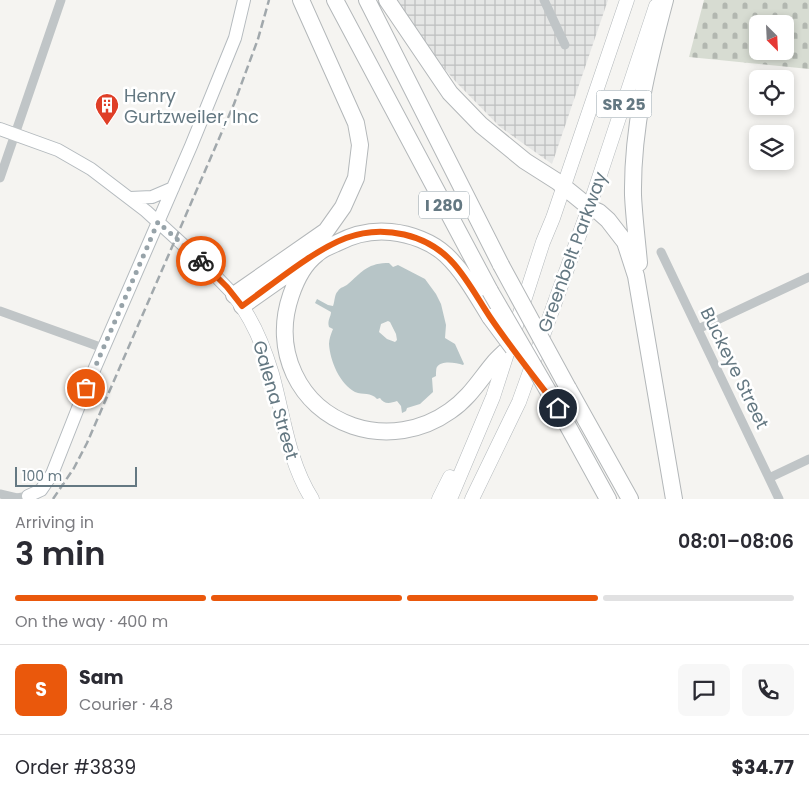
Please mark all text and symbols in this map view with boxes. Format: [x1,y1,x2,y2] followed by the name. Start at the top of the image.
[749,15,794,60] north arrow
[749,15,794,170] map controls
[749,70,794,115] button: locate
[124,83,259,129] place label: Henry Gurtzweiler, Inc
[596,90,652,118] road number: SR 25
[94,92,120,126] building icon: Henry Gurtzweiler, Inc
[749,125,794,170] button: layers
[531,168,613,336] street label: Greenbelt Parkway
[419,192,469,218] road number: I 280
[176,236,226,286] courier
[187,247,215,275] icon: bike
[695,303,775,433] street label: Buckeye Street
[247,337,305,463] street label: Galena Street
[65,367,107,409] pin
[72,374,100,402] icon: bag
[537,387,579,429] pin
[544,394,572,422] icon: home
[15,464,138,487] scale bar
[22,466,62,486] text: 100 m
[15,511,94,534] text: Arriving in
[678,528,794,555] text: 08:01–08:06
[15,531,105,576] text: 3 min
[15,610,168,633] text: On the way · 400 m
[79,664,124,691] text: Sam
[678,664,730,716] button: chat
[742,664,794,716] button: phone
[35,676,47,703] text: S
[79,693,173,716] text: Courier · 4.8
[15,754,136,781] text: Order #3839
[731,754,794,781] text: $34.77

